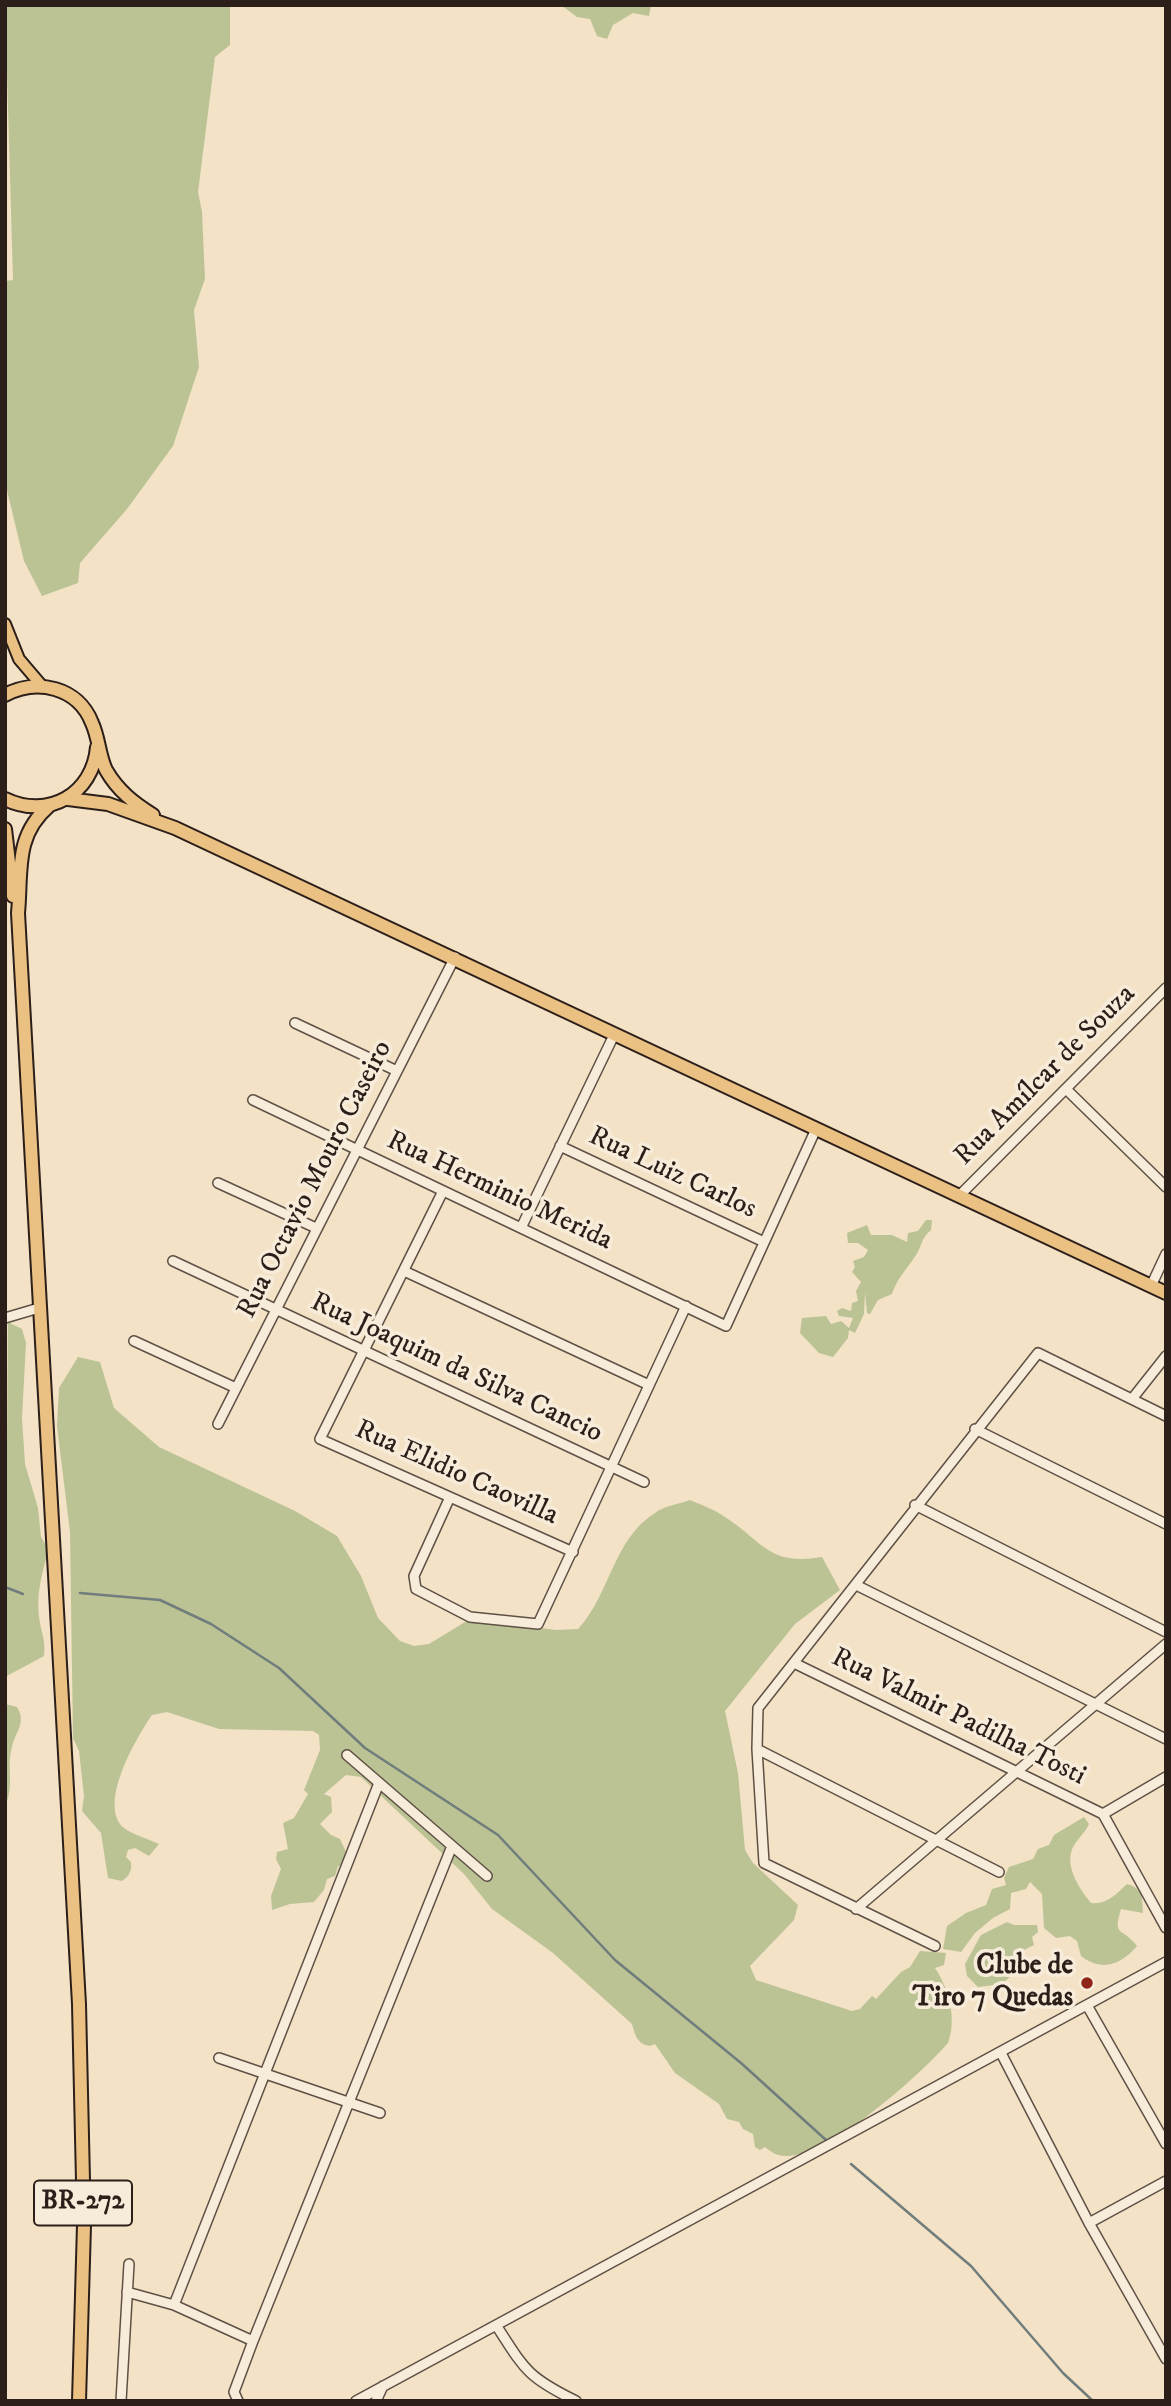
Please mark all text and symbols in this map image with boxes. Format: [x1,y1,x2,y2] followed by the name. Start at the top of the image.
[948,978,1144,1174] street label: Rua Amílcar de Souza
[231,1036,401,1324] street label: Rua Octavio Mouro Caseiro
[583,1120,761,1228] street label: Rua Luiz Carlos
[381,1125,617,1259] street label: Rua Herminio Merida
[305,1287,607,1451] street label: Rua Joaquim da Silva Cancio
[349,1414,563,1534] street label: Rua Elidio Caovilla
[825,1642,1091,1794] street label: Rua Valmir Padilha Tosti
[913,1950,1073,2016] place label: Clube de Tiro 7 Quedas
[1079,1975,1095,1991] marker: Clube de Tiro 7 Quedas
[34,2180,132,2226] road number: BR-272

